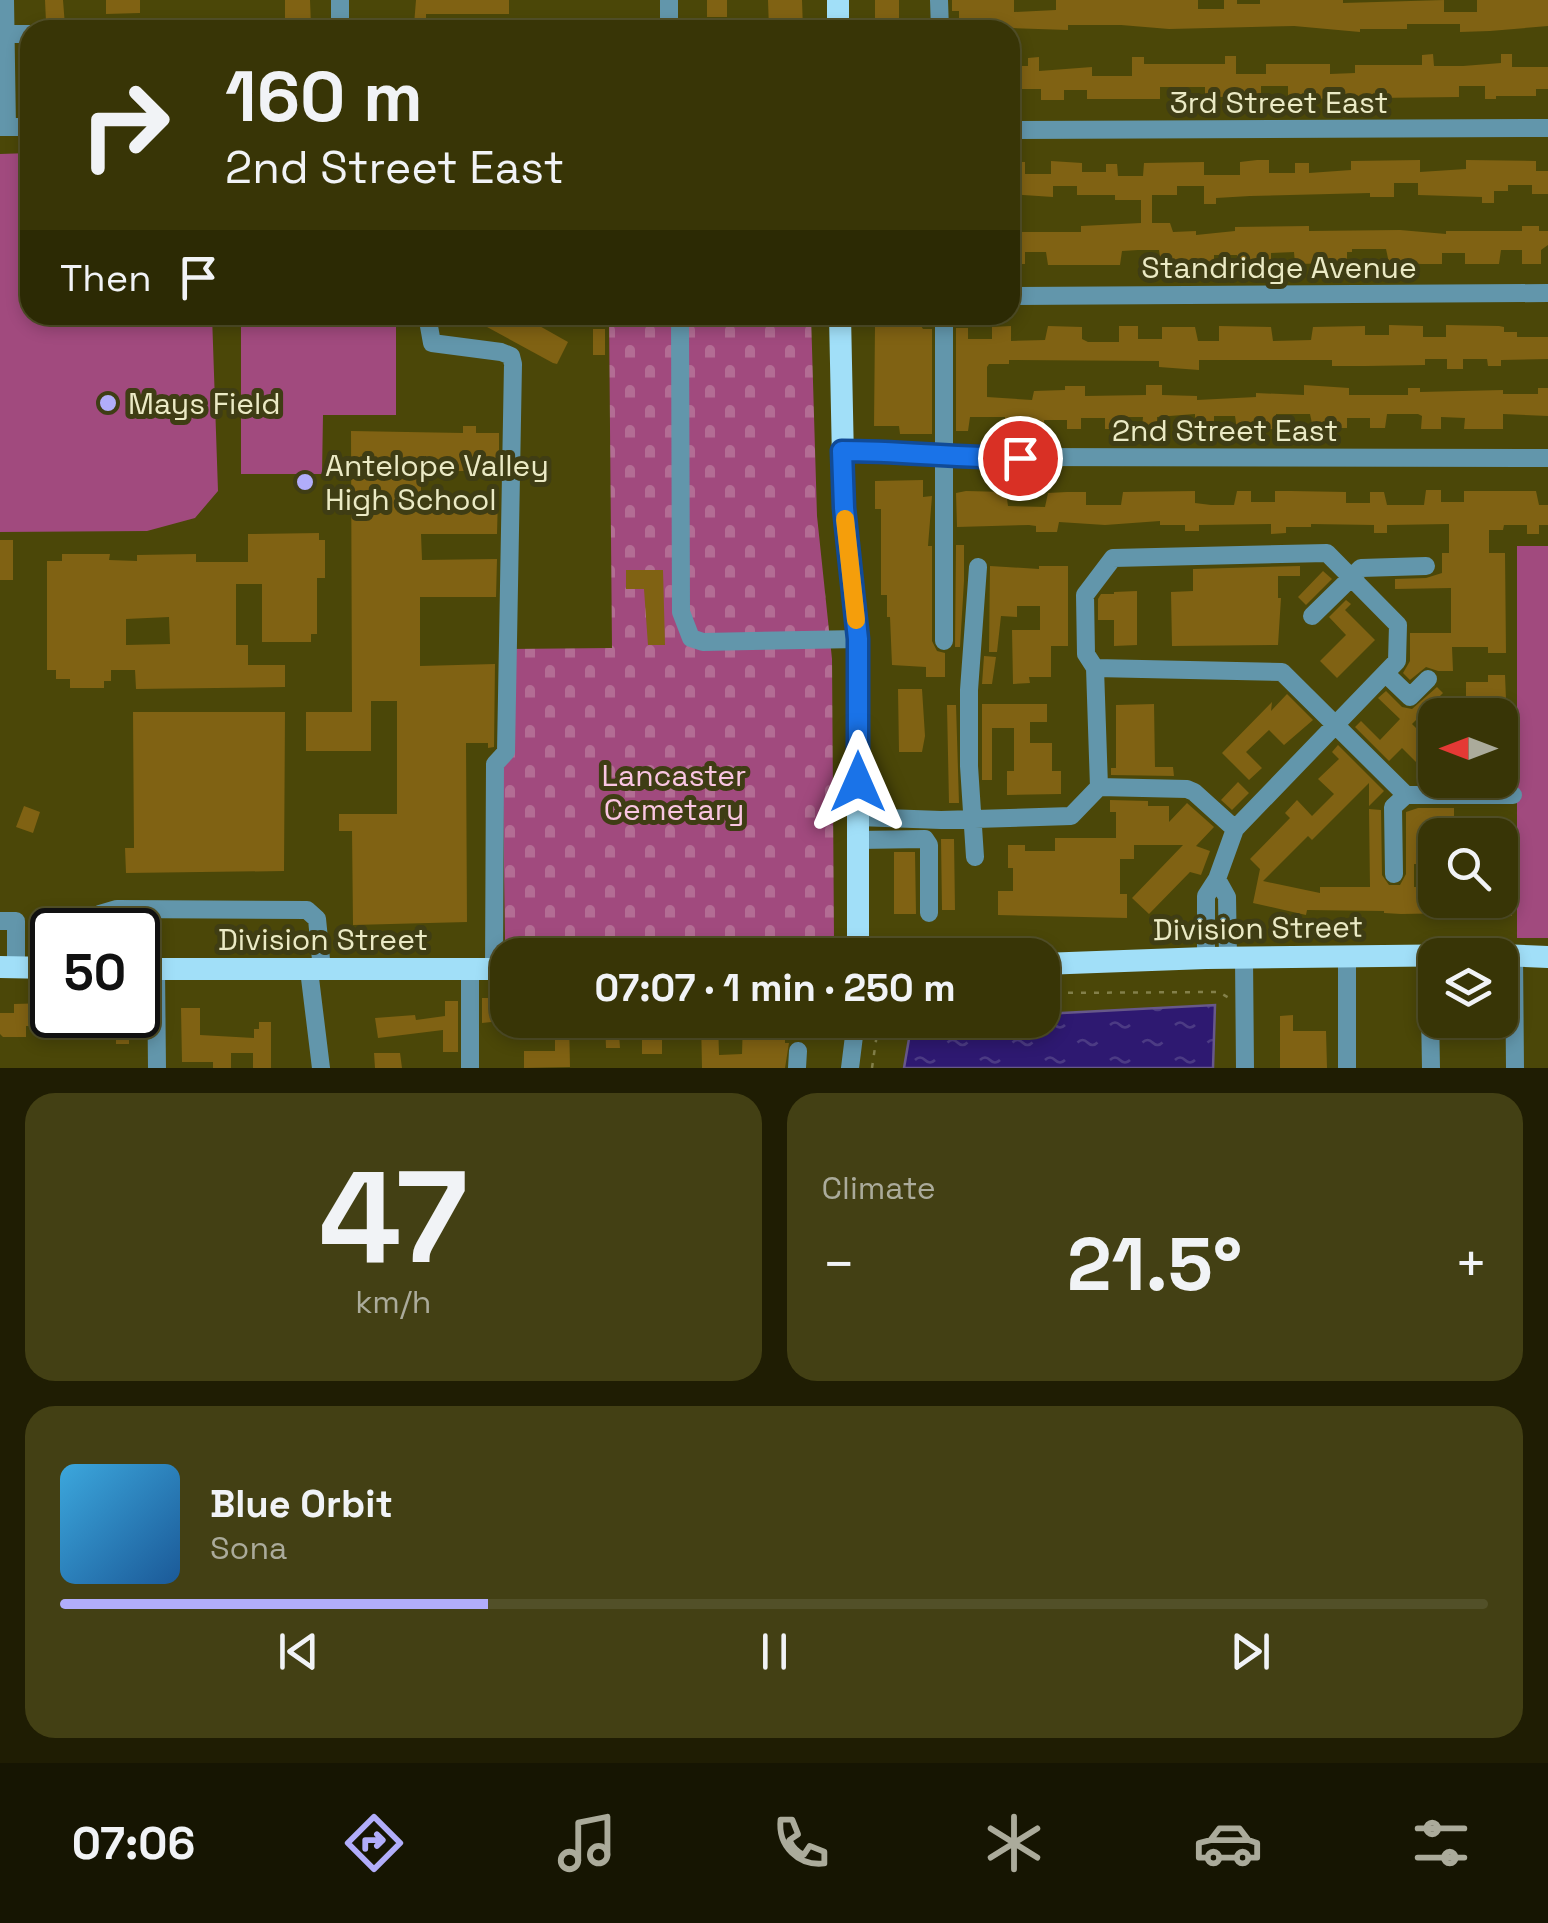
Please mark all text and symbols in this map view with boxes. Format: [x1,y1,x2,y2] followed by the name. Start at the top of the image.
[225,52,423,141] text: 160 m
[60,60,190,190] icon: right
[1170,83,1388,122] street label: 3rd Street East
[225,139,564,196] text: 2nd Street East
[1141,248,1417,287] street label: Standridge Avenue
[171,250,226,305] icon: arrive
[60,254,151,302] text: Then
[128,384,281,423] place label: Mays Field
[97,392,119,414] marker: Mays Field
[1112,411,1338,450] street label: 2nd Street East
[978,416,1063,501] pin
[993,431,1048,486] icon: arrive
[325,446,549,519] place label: Antelope Valley High School
[294,471,316,493] marker: Antelope Valley High School
[1418,698,1518,798] north arrow
[1418,698,1518,1038] map controls
[806,730,910,834] position arrow
[602,756,746,829] park label: Lancaster Cemetary
[1418,818,1518,918] button: search
[1153,907,1363,949] street label: Division Street
[30,908,160,1038] speed limit sign: 50
[218,920,428,959] street label: Division Street
[1418,938,1518,1038] button: layers
[594,964,956,1012] text: 07:07 · 1 min · 250 m
[319,1134,468,1300] text: 47
[822,1168,936,1208] text: Climate
[1067,1216,1242,1312] text: 21.5°
[822,1229,856,1299] text: −
[1454,1229,1488,1299] text: +
[355,1282,431,1322] text: km/h
[210,1480,393,1528] text: Blue Orbit
[210,1528,287,1568] text: Sona
[271,1624,326,1679] icon: previous
[747,1624,802,1679] icon: pause
[1223,1624,1278,1679] icon: next
[339,1808,409,1878] icon: directions
[552,1808,622,1878] icon: music
[766,1808,836,1878] icon: phone
[979,1808,1049,1878] icon: climate
[1193,1808,1263,1878] icon: car
[1406,1808,1476,1878] icon: filters
[72,1815,195,1872] text: 07:06

